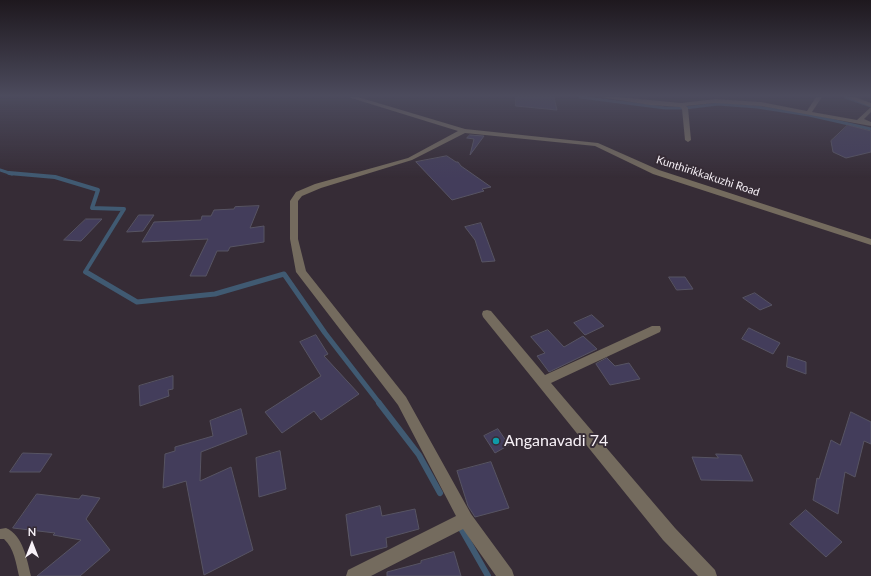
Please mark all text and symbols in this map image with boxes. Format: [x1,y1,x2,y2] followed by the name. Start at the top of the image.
[655,153,761,199] street label: Kunthirikkakuzhi Road
[504,431,608,451] place label: Anganavadi 74
[491,436,501,446] marker: Anganavadi 74
[12,524,52,564] north arrow
[28,525,36,538] text: N

